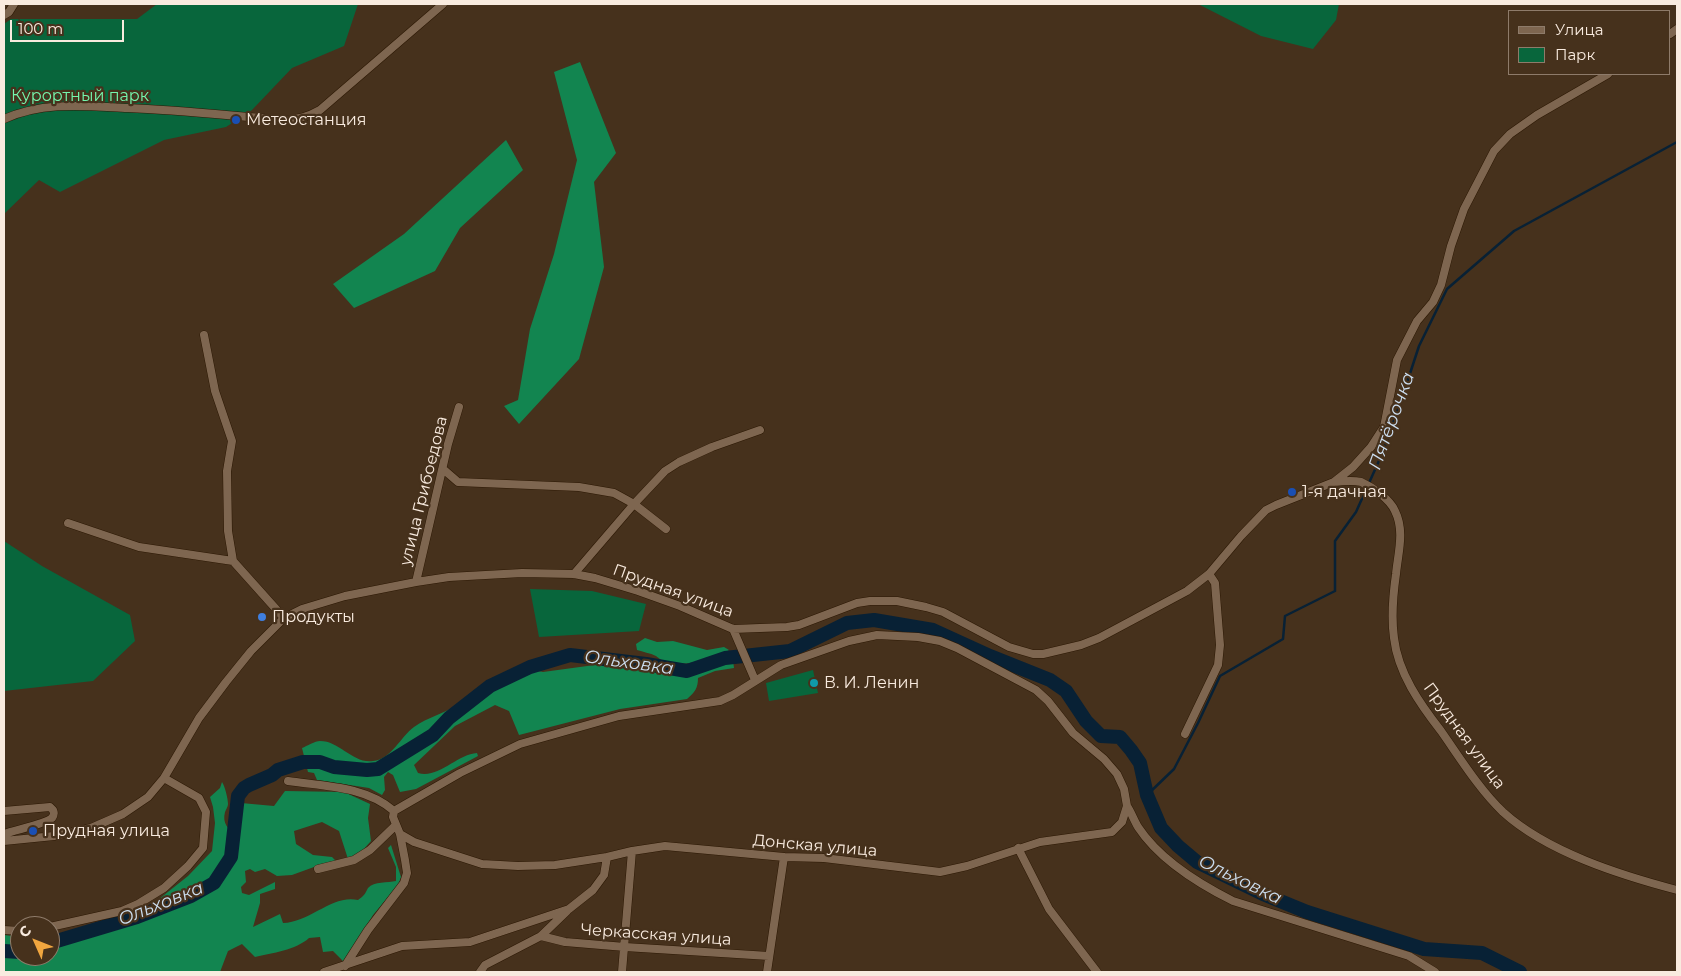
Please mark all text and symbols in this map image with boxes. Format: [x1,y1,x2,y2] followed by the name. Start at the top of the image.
[12,10,126,42] scale bar
[1508,10,1671,75] legend
[18,19,63,38] text: 100 m
[1555,20,1603,39] text: Улица
[1555,45,1595,64] text: Парк
[11,86,149,106] park label: Курортный парк
[246,110,366,130] place label: Метеостанция
[230,114,242,126] marker: Метеостанция
[1364,369,1420,473] water label: Пятёрочка
[396,414,452,568] street label: улица Грибоедова
[1302,482,1387,502] place label: 1-я дачная
[1286,486,1298,498] marker: 1-я дачная
[610,560,736,622] street label: Прудная улица
[272,607,355,627] place label: Продукты
[256,611,268,623] marker: Продукты
[583,646,675,680] water label: Ольховка
[824,673,919,693] place label: В. И. Ленин
[808,677,820,689] marker: В. И. Ленин
[1419,679,1509,793] street label: Прудная улица
[43,821,170,841] place label: Прудная улица
[27,825,39,837] marker: Прудная улица
[752,831,878,861] street label: Донская улица
[1195,851,1285,909] water label: Ольховка
[115,877,207,931] water label: Ольховка
[10,916,60,966] north arrow
[580,920,732,950] street label: Черкасская улица
[15,921,35,941] text: С

